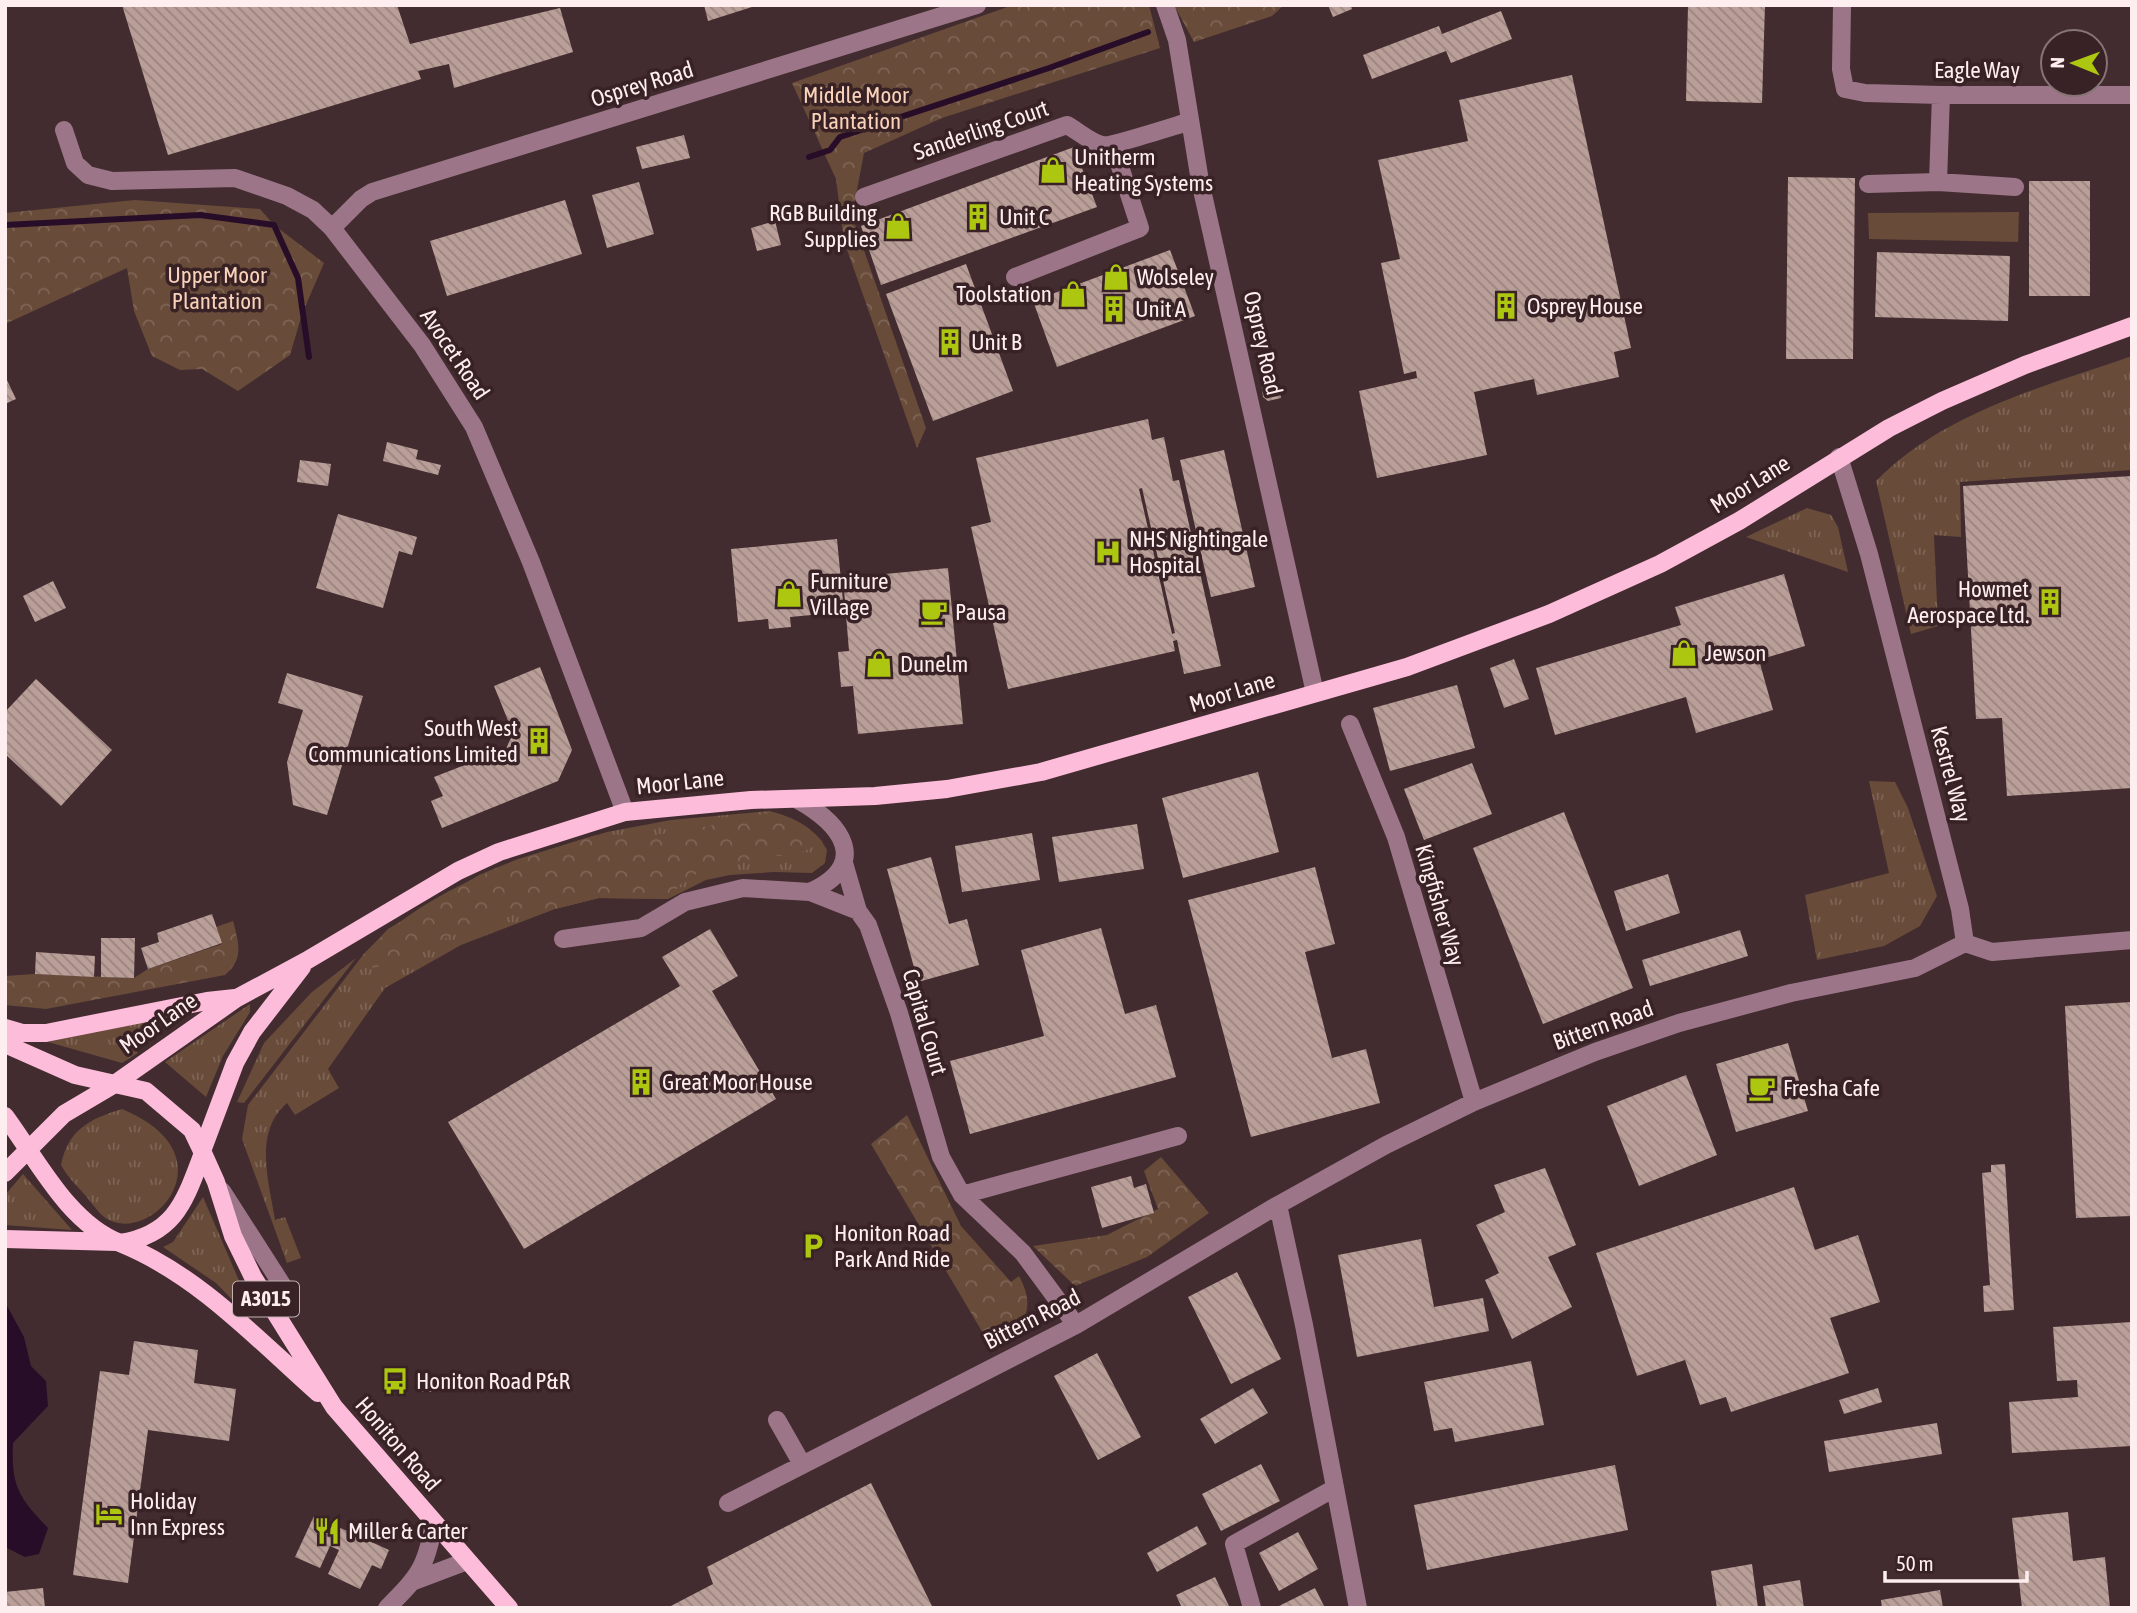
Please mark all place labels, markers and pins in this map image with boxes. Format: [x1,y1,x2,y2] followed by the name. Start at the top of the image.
[1074,144,1213,196] place label: Unitherm Heating Systems
[1038,155,1068,185] shop icon: Unitherm Heating Systems
[769,200,877,252] place label: RGB Building Supplies
[963,202,993,232] building icon: Unit C
[999,204,1049,230] place label: Unit C
[883,211,913,241] shop icon: RGB Building Supplies
[1101,262,1131,292] shop icon: Wolseley
[1137,264,1214,290] place label: Wolseley
[1058,279,1088,309] shop icon: Toolstation
[956,281,1052,307] place label: Toolstation
[1491,291,1521,321] building icon: Osprey House
[1527,293,1643,319] place label: Osprey House
[1099,294,1129,324] building icon: Unit A
[1135,296,1187,322] place label: Unit A
[935,327,965,357] building icon: Unit B
[971,329,1022,355] place label: Unit B
[1129,526,1268,578] place label: NHS Nightingale Hospital
[1093,537,1123,567] hospital icon: NHS Nightingale Hospital
[810,568,888,620] place label: Furniture Village
[1908,576,2029,628] place label: Howmet Aerospace Ltd.
[774,579,804,609] shop icon: Furniture Village
[2035,587,2065,617] building icon: Howmet Aerospace Ltd.
[919,597,949,627] cafe icon: Pausa
[955,599,1006,625] place label: Pausa
[1669,638,1699,668] shop icon: Jewson
[1705,640,1766,666] place label: Jewson
[864,649,894,679] shop icon: Dunelm
[900,651,968,677] place label: Dunelm
[308,715,518,767] place label: South West Communications Limited
[524,726,554,756] building icon: South West Communications Limited
[626,1067,656,1097] building icon: Great Moor House
[662,1069,813,1095] place label: Great Moor House
[1747,1073,1777,1103] cafe icon: Fresha Cafe
[1783,1075,1880,1101] place label: Fresha Cafe
[834,1220,950,1272] place label: Honiton Road Park And Ride
[798,1231,828,1261] parking icon: Honiton Road Park And Ride
[380,1366,410,1396] bus stop icon: Honiton Road P&R
[416,1368,570,1394] place label: Honiton Road P&R
[130,1488,225,1540] place label: Holiday Inn Express
[94,1499,124,1529] hotel icon: Holiday Inn Express
[312,1516,342,1546] restaurant icon: Miller & Carter
[348,1518,469,1544] place label: Miller & Carter

